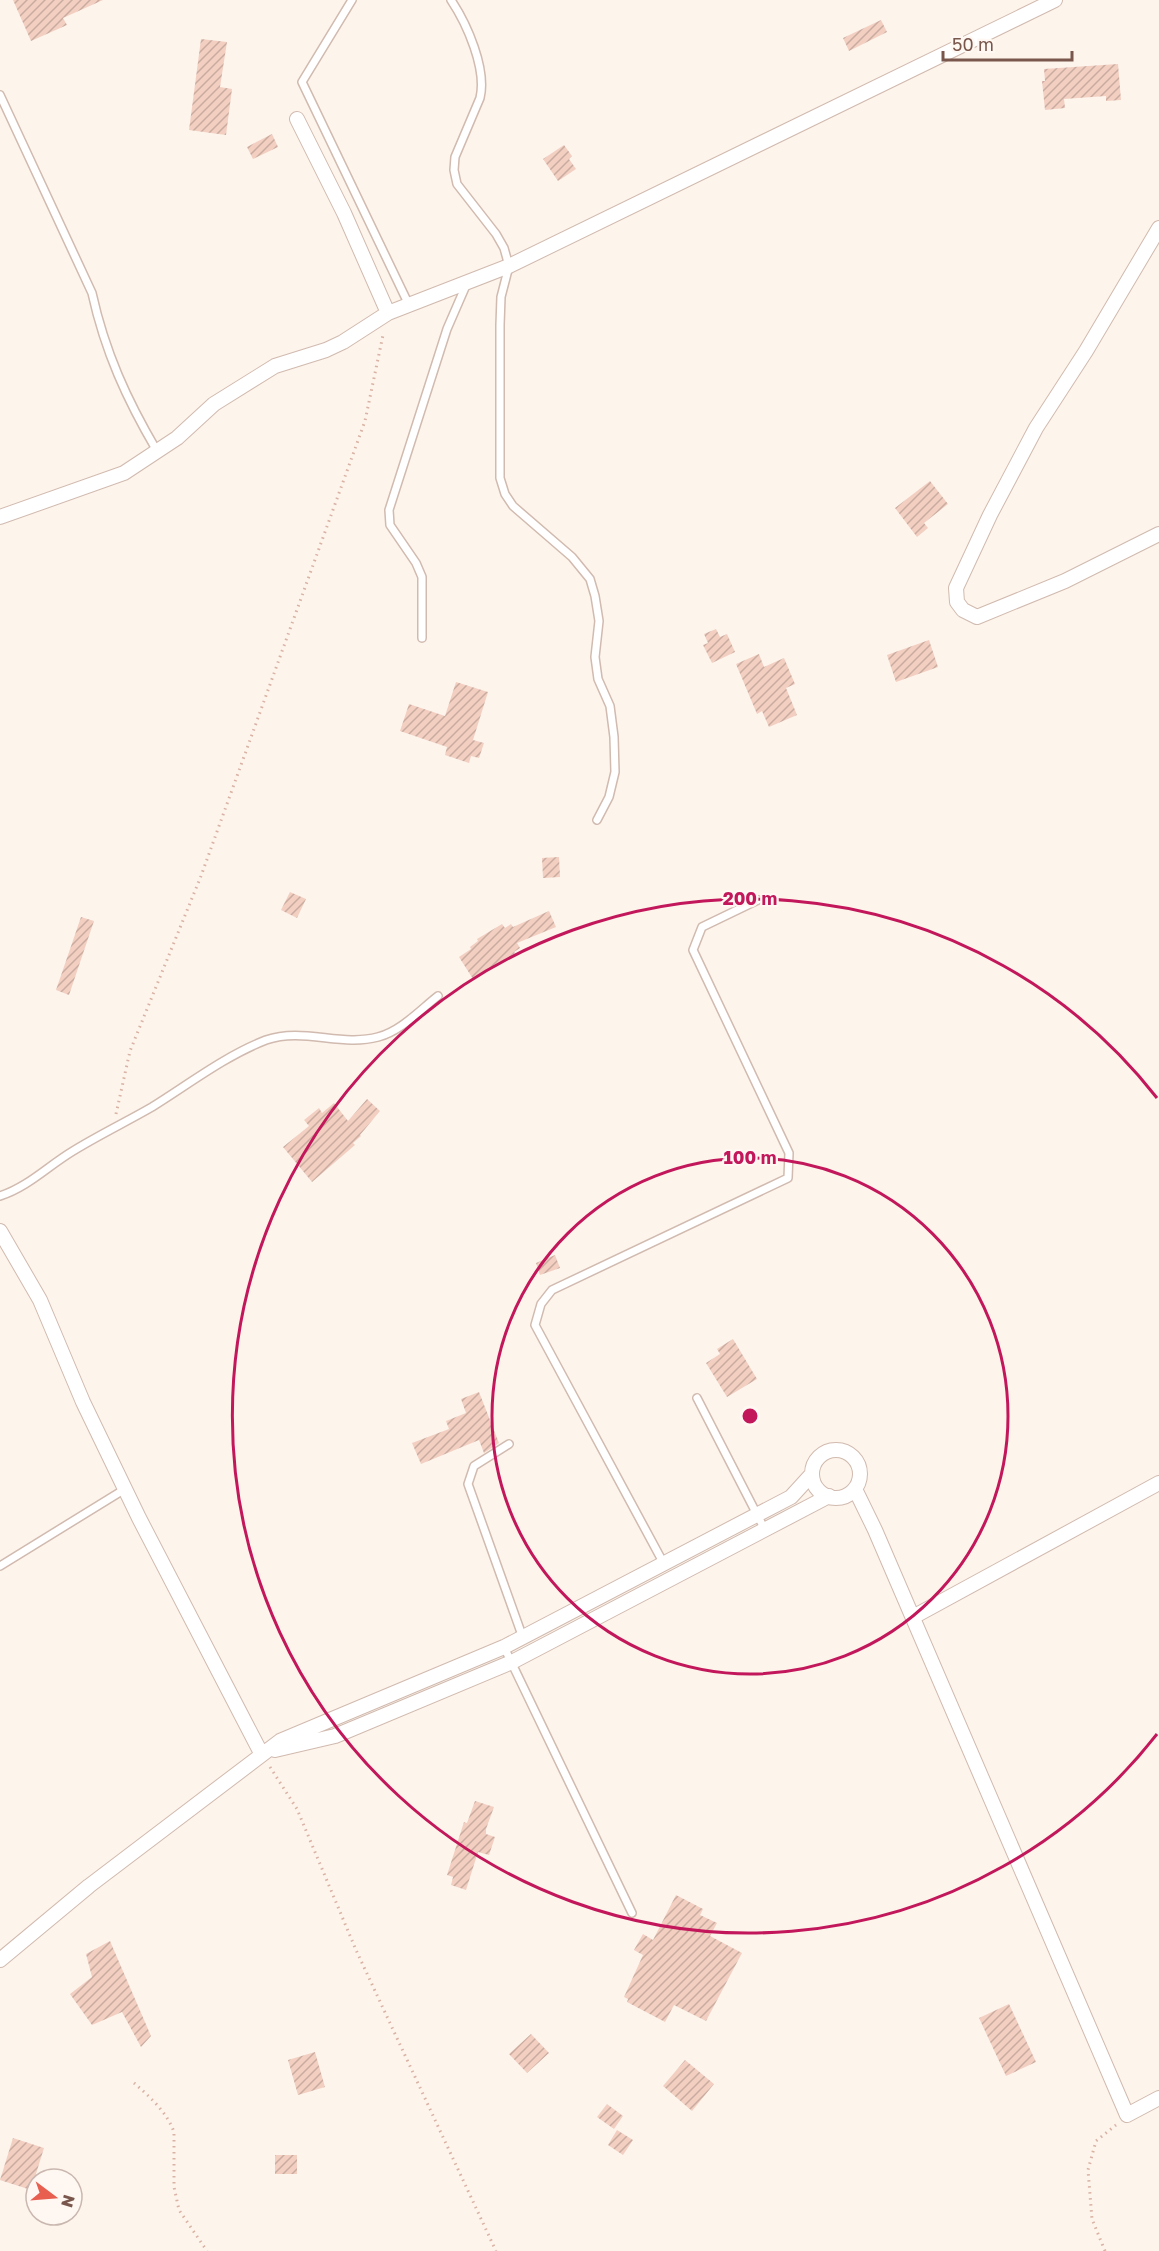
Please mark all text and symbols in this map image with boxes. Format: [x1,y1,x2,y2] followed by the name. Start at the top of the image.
[943,24,1072,62] scale bar
[952,33,994,55] text: 50 m
[723,887,777,909] text: 200 m
[724,1146,776,1168] text: 100 m
[740,1406,760,1426] centre of rings
[24,2167,84,2227] north arrow
[57,2193,80,2210] text: N

